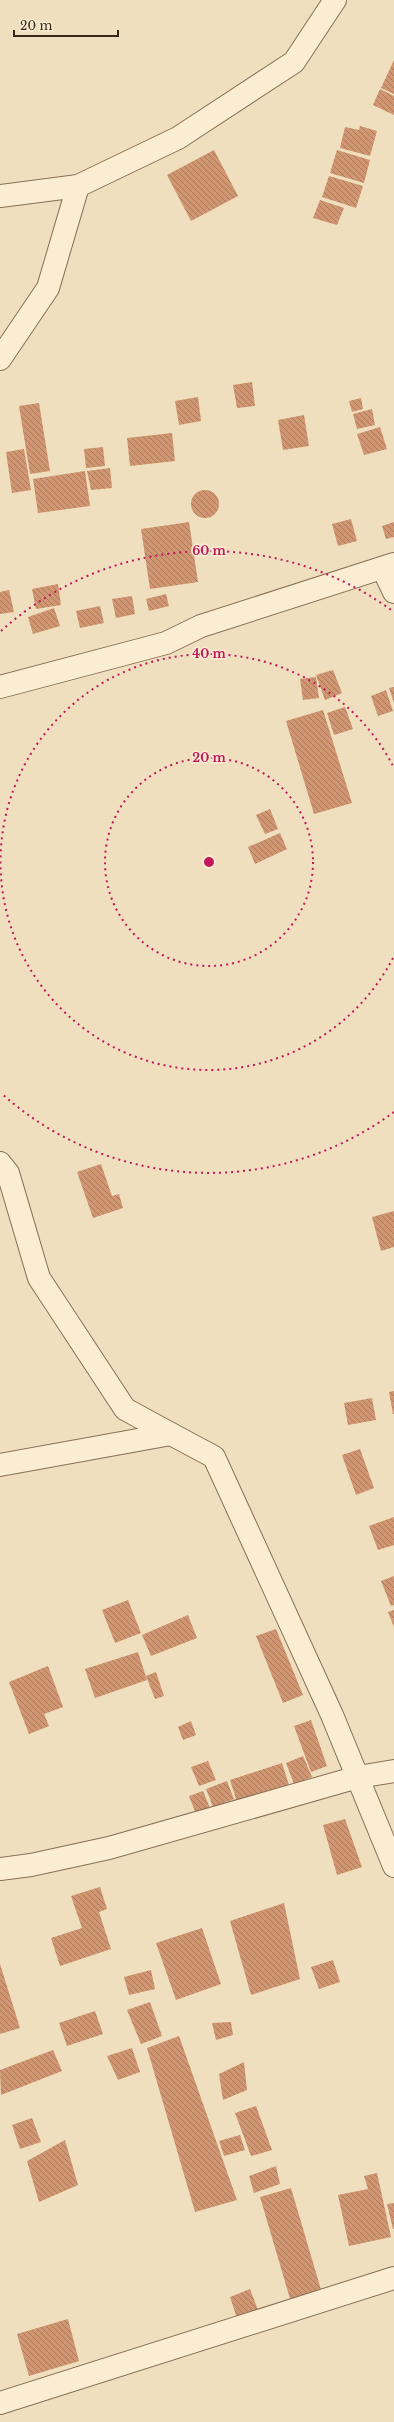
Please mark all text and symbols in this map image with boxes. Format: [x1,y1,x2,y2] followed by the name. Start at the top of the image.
[14,12,118,38] scale bar
[20,18,52,33] text: 20 m
[192,543,227,558] text: 60 m
[192,646,226,661] text: 40 m
[192,750,226,765] text: 20 m
[202,855,216,869] centre of rings

